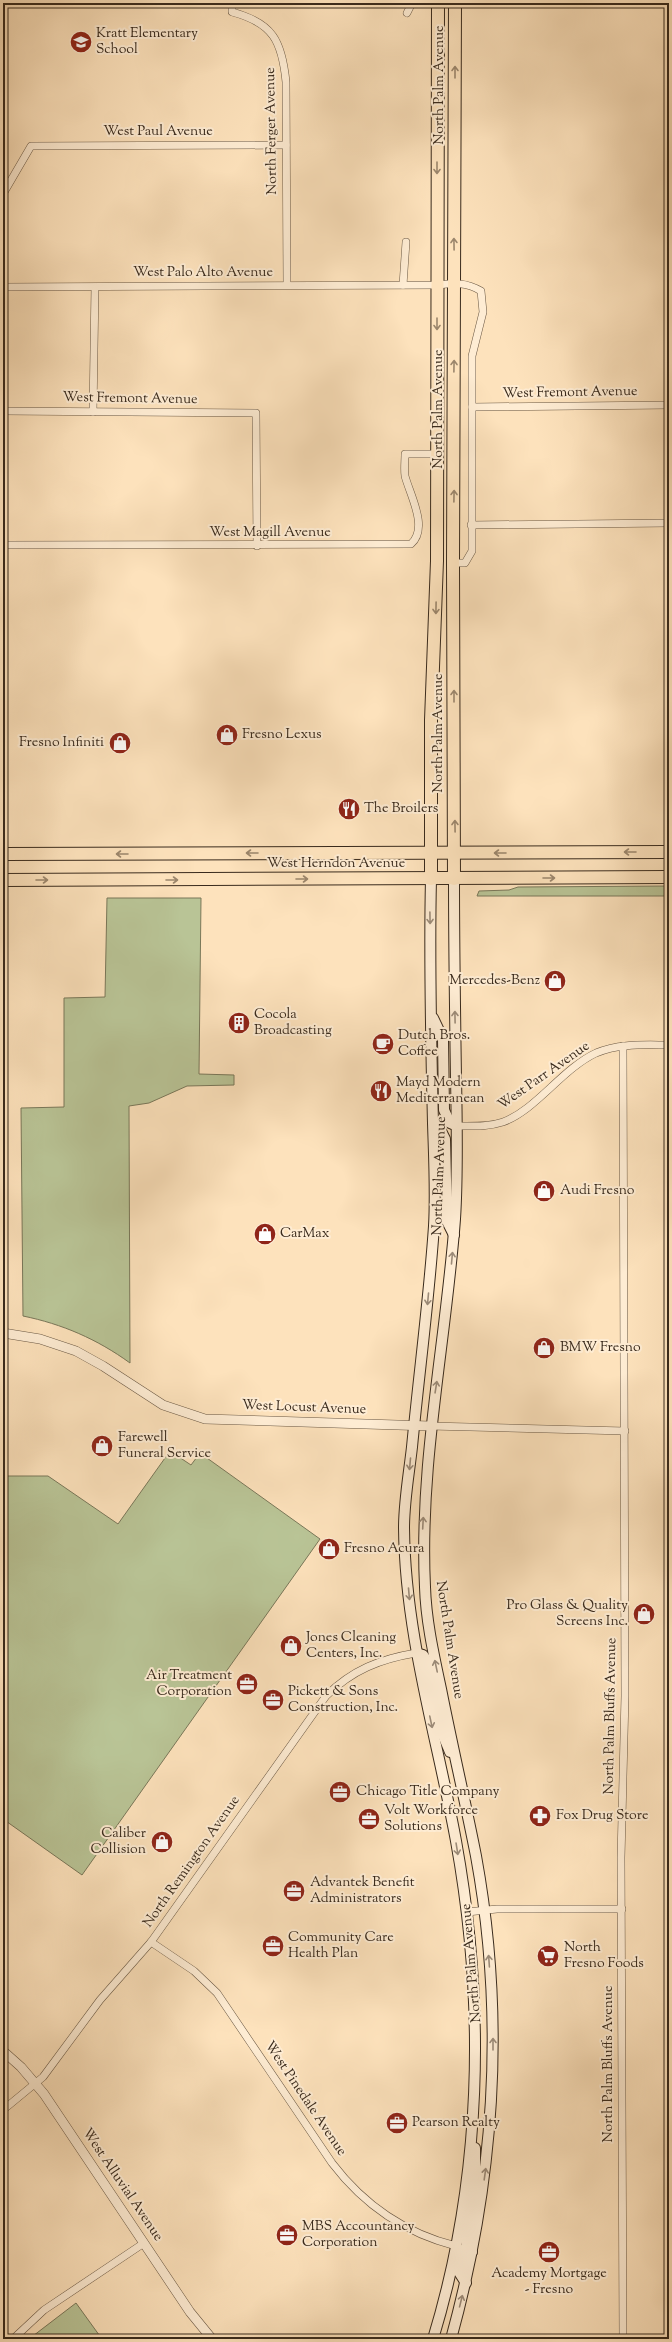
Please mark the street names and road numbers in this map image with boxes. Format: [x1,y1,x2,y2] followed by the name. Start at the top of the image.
[430,25,450,145] street label: North Palm Avenue
[261,67,283,195] street label: North Ferger Avenue
[103,122,213,142] street label: West Paul Avenue
[133,263,273,283] street label: West Palo Alto Avenue
[429,349,449,469] street label: North Palm Avenue
[502,382,638,404] street label: West Fremont Avenue
[62,388,198,410] street label: West Fremont Avenue
[209,523,331,543] street label: West Magill Avenue
[429,673,449,793] street label: North Palm Avenue
[267,854,405,874] street label: West Herndon Avenue
[494,1037,594,1115] street label: West Parr Avenue
[428,1116,452,1236] street label: North Palm Avenue
[241,1396,367,1420] street label: West Locust Avenue
[430,1580,468,1700] street label: North Palm Avenue
[600,1637,622,1795] street label: North Palm Bluffs Avenue
[139,1792,245,1932] street label: North Remington Avenue
[457,1903,487,2023] street label: North Palm Avenue
[599,1986,619,2142] street label: North Palm Bluffs Avenue
[259,2038,351,2160] street label: West Pinedale Avenue
[77,2124,167,2246] street label: West Alluvial Avenue

